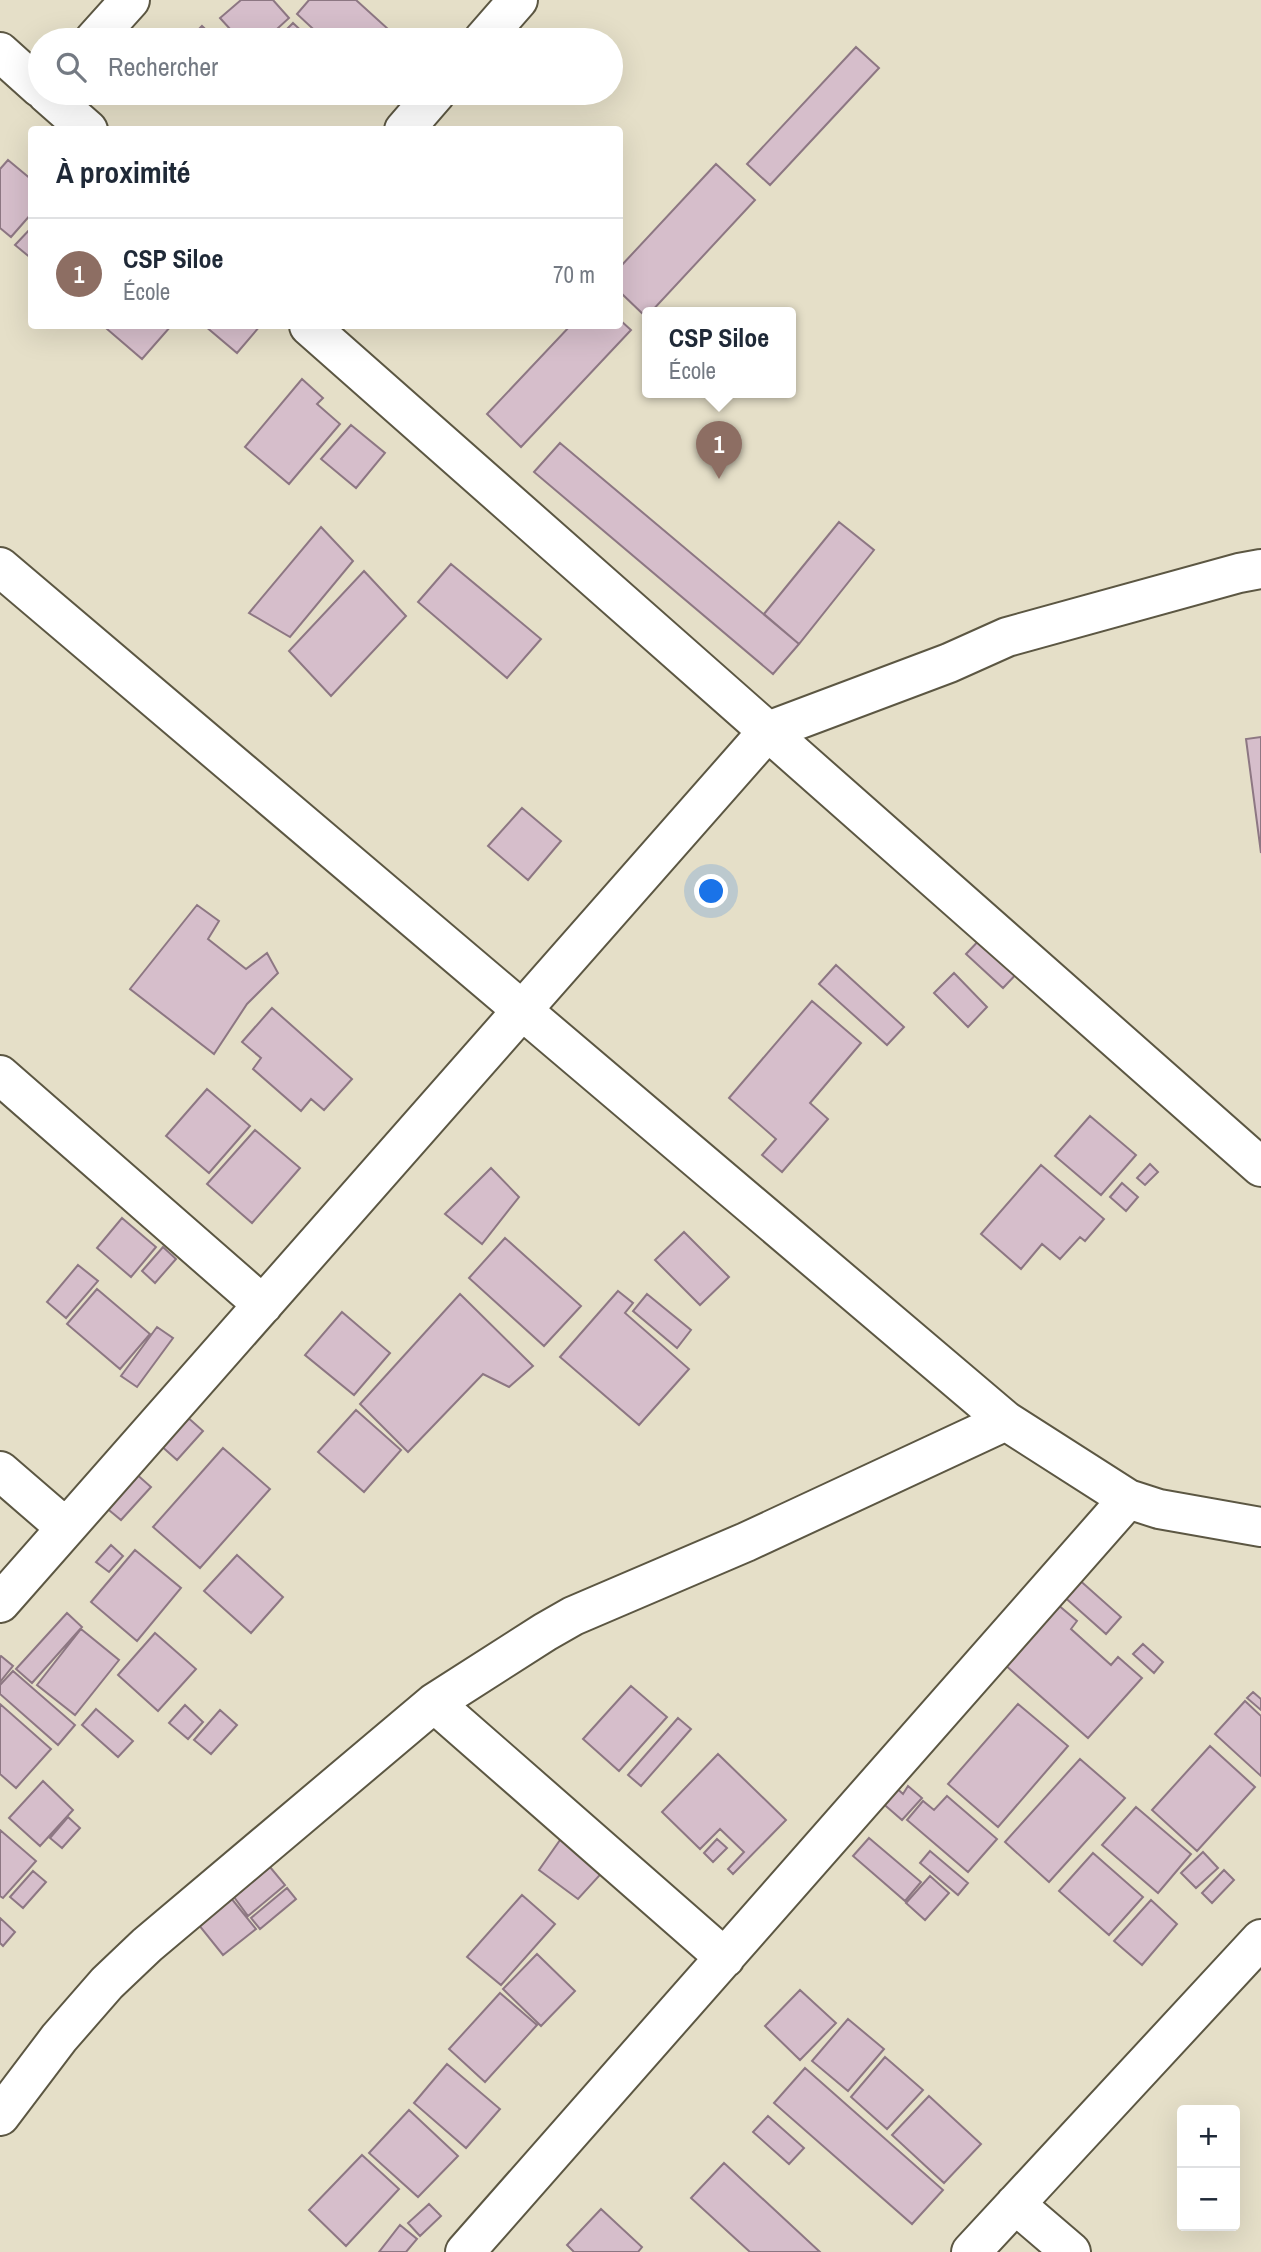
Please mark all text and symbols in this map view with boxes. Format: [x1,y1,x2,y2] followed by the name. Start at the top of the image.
[28,28,623,105] search box
[52,48,90,86] icon: search
[108,49,218,84] text: Rechercher
[56,152,190,192] text: À proximité
[123,241,223,276] text: CSP Siloe
[74,259,84,290] text: 1
[553,259,595,290] text: 70 m
[123,276,170,307] text: École
[642,307,796,398] popup
[669,320,769,355] text: CSP Siloe
[669,355,716,386] text: École
[696,421,742,479] pin: 1
[694,874,728,908] your location
[1177,2105,1240,2231] map controls
[1177,2105,1240,2168] button: +
[1177,2168,1240,2231] button: −

